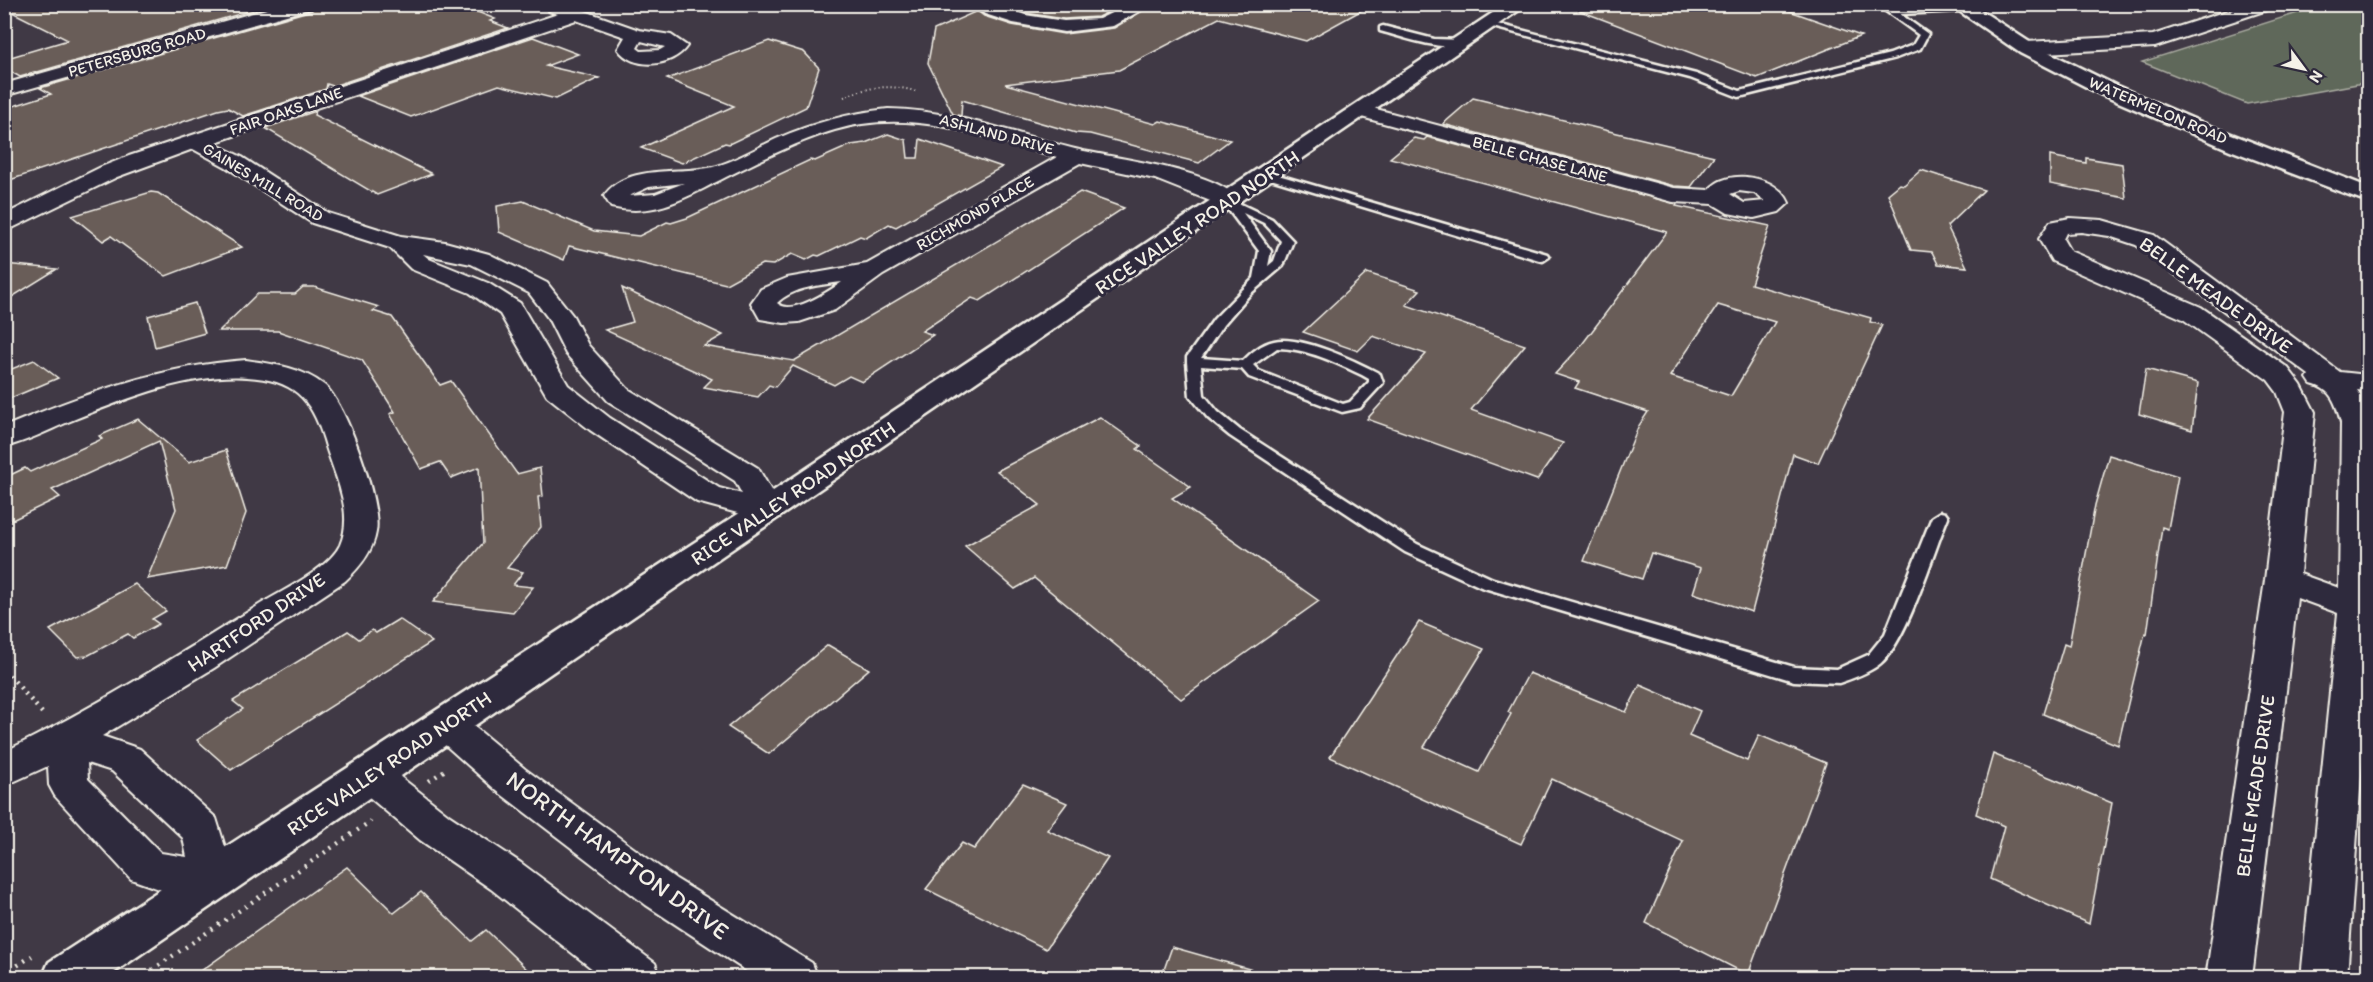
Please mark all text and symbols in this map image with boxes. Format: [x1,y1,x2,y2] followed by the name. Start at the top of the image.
[66,23,208,81] street label: PETERSBURG ROAD
[2274,39,2334,99] north arrow
[2305,67,2327,87] text: N
[2086,72,2230,148] street label: WATERMELON ROAD
[227,83,345,139] street label: FAIR OAKS LANE
[938,110,1056,158] street label: ASHLAND DRIVE
[1470,132,1610,186] street label: BELLE CHASE LANE
[199,138,327,226] street label: GAINES MILL ROAD
[1090,145,1304,299] street label: RICE VALLEY ROAD NORTH
[913,172,1037,254] street label: RICHMOND PLACE
[2135,231,2297,359] street label: BELLE MEADE DRIVE
[686,416,900,570] street label: RICE VALLEY ROAD NORTH
[183,567,329,677] street label: HARTFORD DRIVE
[282,686,496,840] street label: RICE VALLEY ROAD NORTH
[2230,694,2280,878] street label: BELLE MEADE DRIVE
[501,764,735,946] street label: NORTH HAMPTON DRIVE

